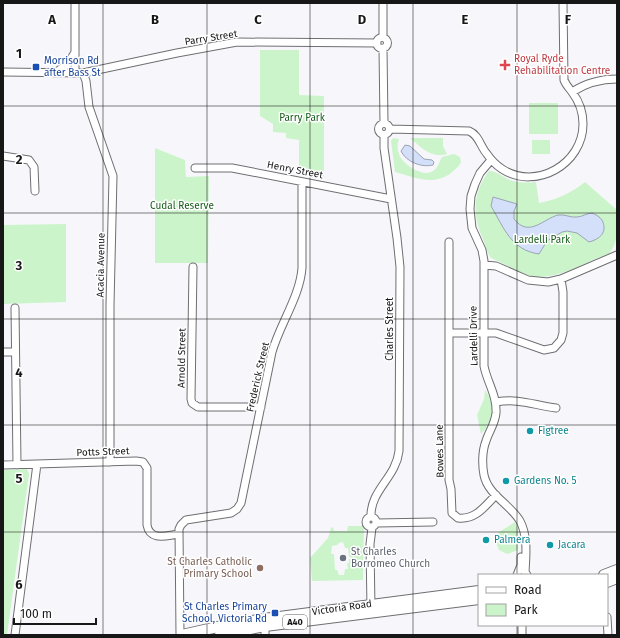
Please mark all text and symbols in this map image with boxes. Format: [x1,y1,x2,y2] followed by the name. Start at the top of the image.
[47,12,56,27] text: A
[151,12,159,27] text: B
[254,12,262,27] text: C
[358,12,367,27] text: D
[462,12,469,27] text: E
[565,12,572,27] text: F
[184,28,239,48] street label: Parry Street
[16,46,22,61] text: 1
[514,53,610,77] place label: Royal Ryde Rehabilitation Centre
[44,55,101,79] place label: Morrison Rd after Bass St
[499,59,511,71] marker: Royal Ryde Rehabilitation Centre
[31,62,41,72] marker: Morrison Rd after Bass St
[279,112,326,124] park label: Parry Park
[16,152,23,167] text: 2
[266,159,324,181] street label: Henry Street
[150,200,214,212] park label: Cudal Reserve
[94,233,108,297] street label: Acacia Avenue
[514,234,571,246] park label: Lardelli Park
[15,258,23,273] text: 3
[384,297,396,361] street label: Charles Street
[467,306,481,366] street label: Lardelli Drive
[175,328,189,388] street label: Arnold Street
[244,341,272,413] street label: Frederick Street
[15,365,23,380] text: 4
[434,424,446,478] street label: Bowes Lane
[538,425,569,437] place label: Figtree
[525,426,535,436] marker: Figtree
[76,445,130,459] street label: Potts Street
[16,471,23,486] text: 5
[514,475,577,487] place label: Gardens No. 5
[501,476,511,486] marker: Gardens No. 5
[494,534,531,546] place label: Palmera
[481,535,491,545] marker: Palmera
[558,539,586,551] place label: Jacara
[545,540,555,550] marker: Jacara
[351,546,430,570] place label: St Charles Borromeo Church
[338,553,348,563] marker: St Charles Borromeo Church
[167,556,252,580] place label: St Charles Catholic Primary School
[255,563,265,573] marker: St Charles Catholic Primary School
[478,574,608,626] legend
[15,577,23,592] text: 6
[514,583,542,597] text: Road
[311,598,373,618] street label: Victoria Road
[14,600,96,626] scale bar
[182,601,267,625] place label: St Charles Primary School, Victoria Rd
[514,603,538,617] text: Park
[20,607,52,621] text: 100 m
[270,608,280,618] marker: St Charles Primary School, Victoria Rd
[283,615,307,629] road number: A40

